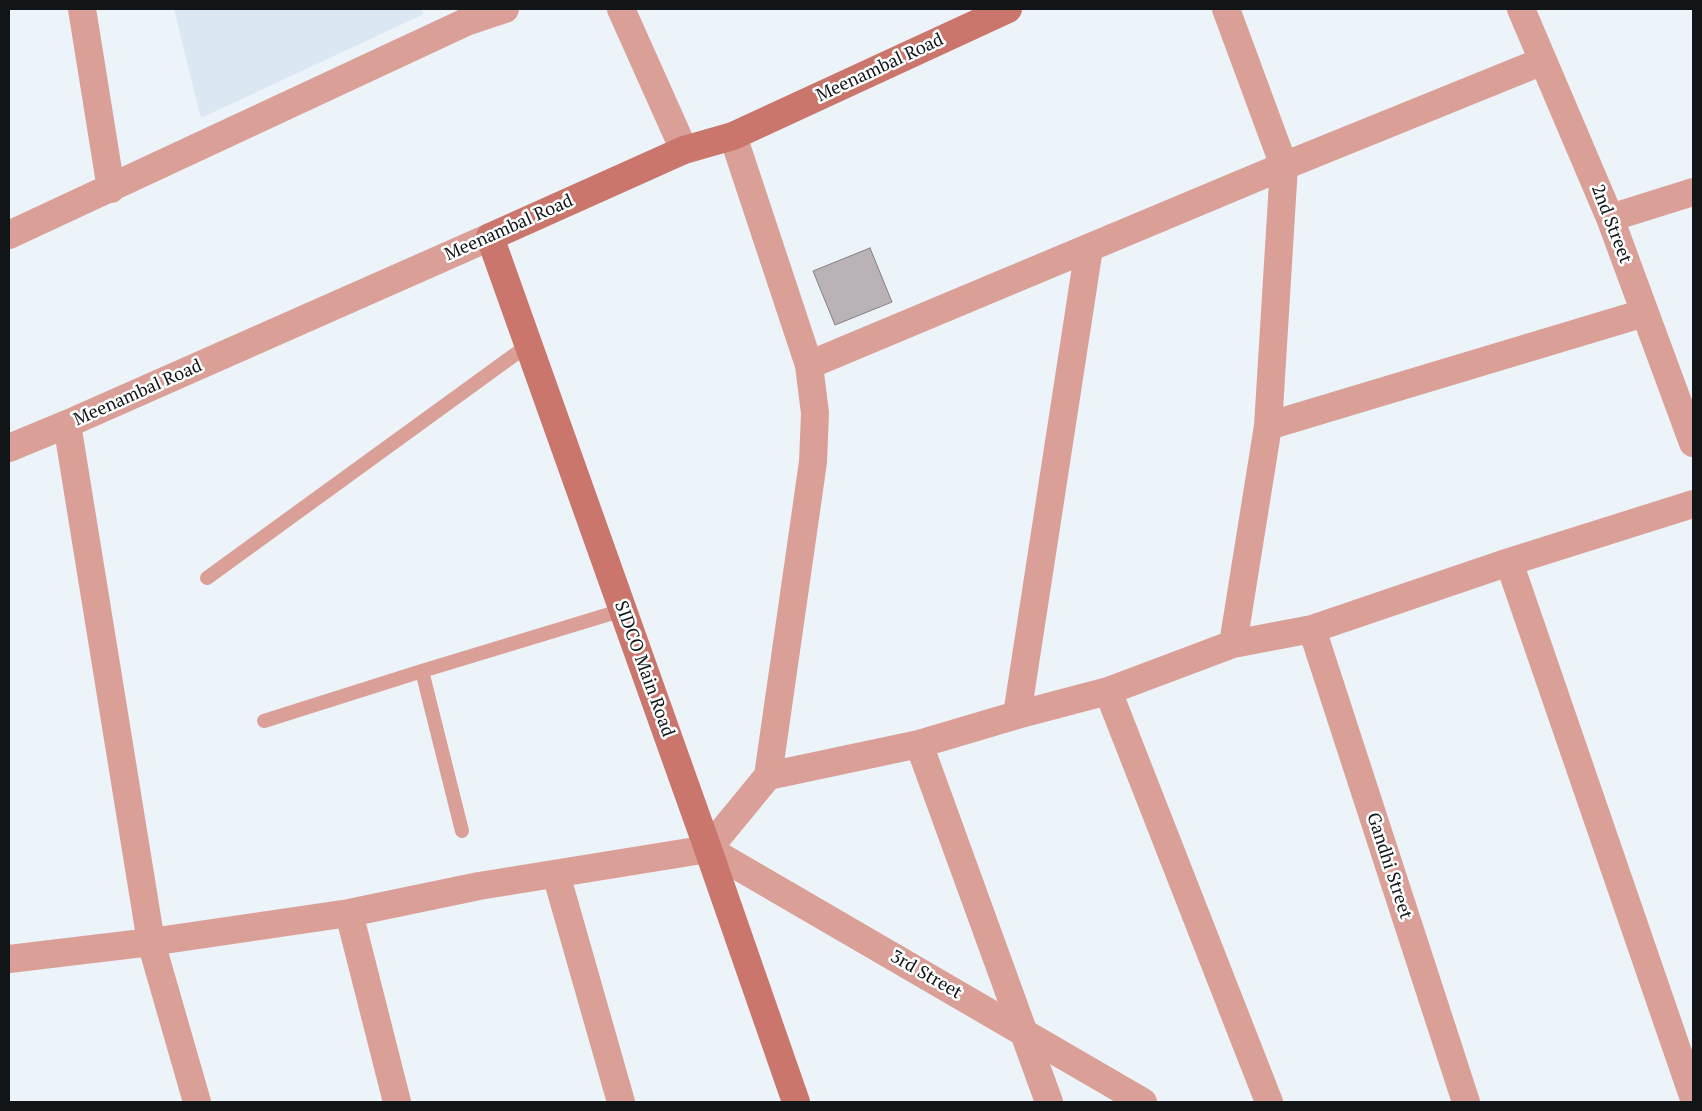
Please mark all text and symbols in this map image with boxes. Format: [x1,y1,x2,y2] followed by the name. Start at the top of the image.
[813,29,947,107] street label: Meenambal Road
[1586,182,1636,266] street label: 2nd Street
[442,190,576,266] street label: Meenambal Road
[71,355,205,431] street label: Meenambal Road
[609,598,679,740] street label: SIDCO Main Road
[1362,810,1416,922] street label: Gandhi Street
[886,946,966,1004] street label: 3rd Street

